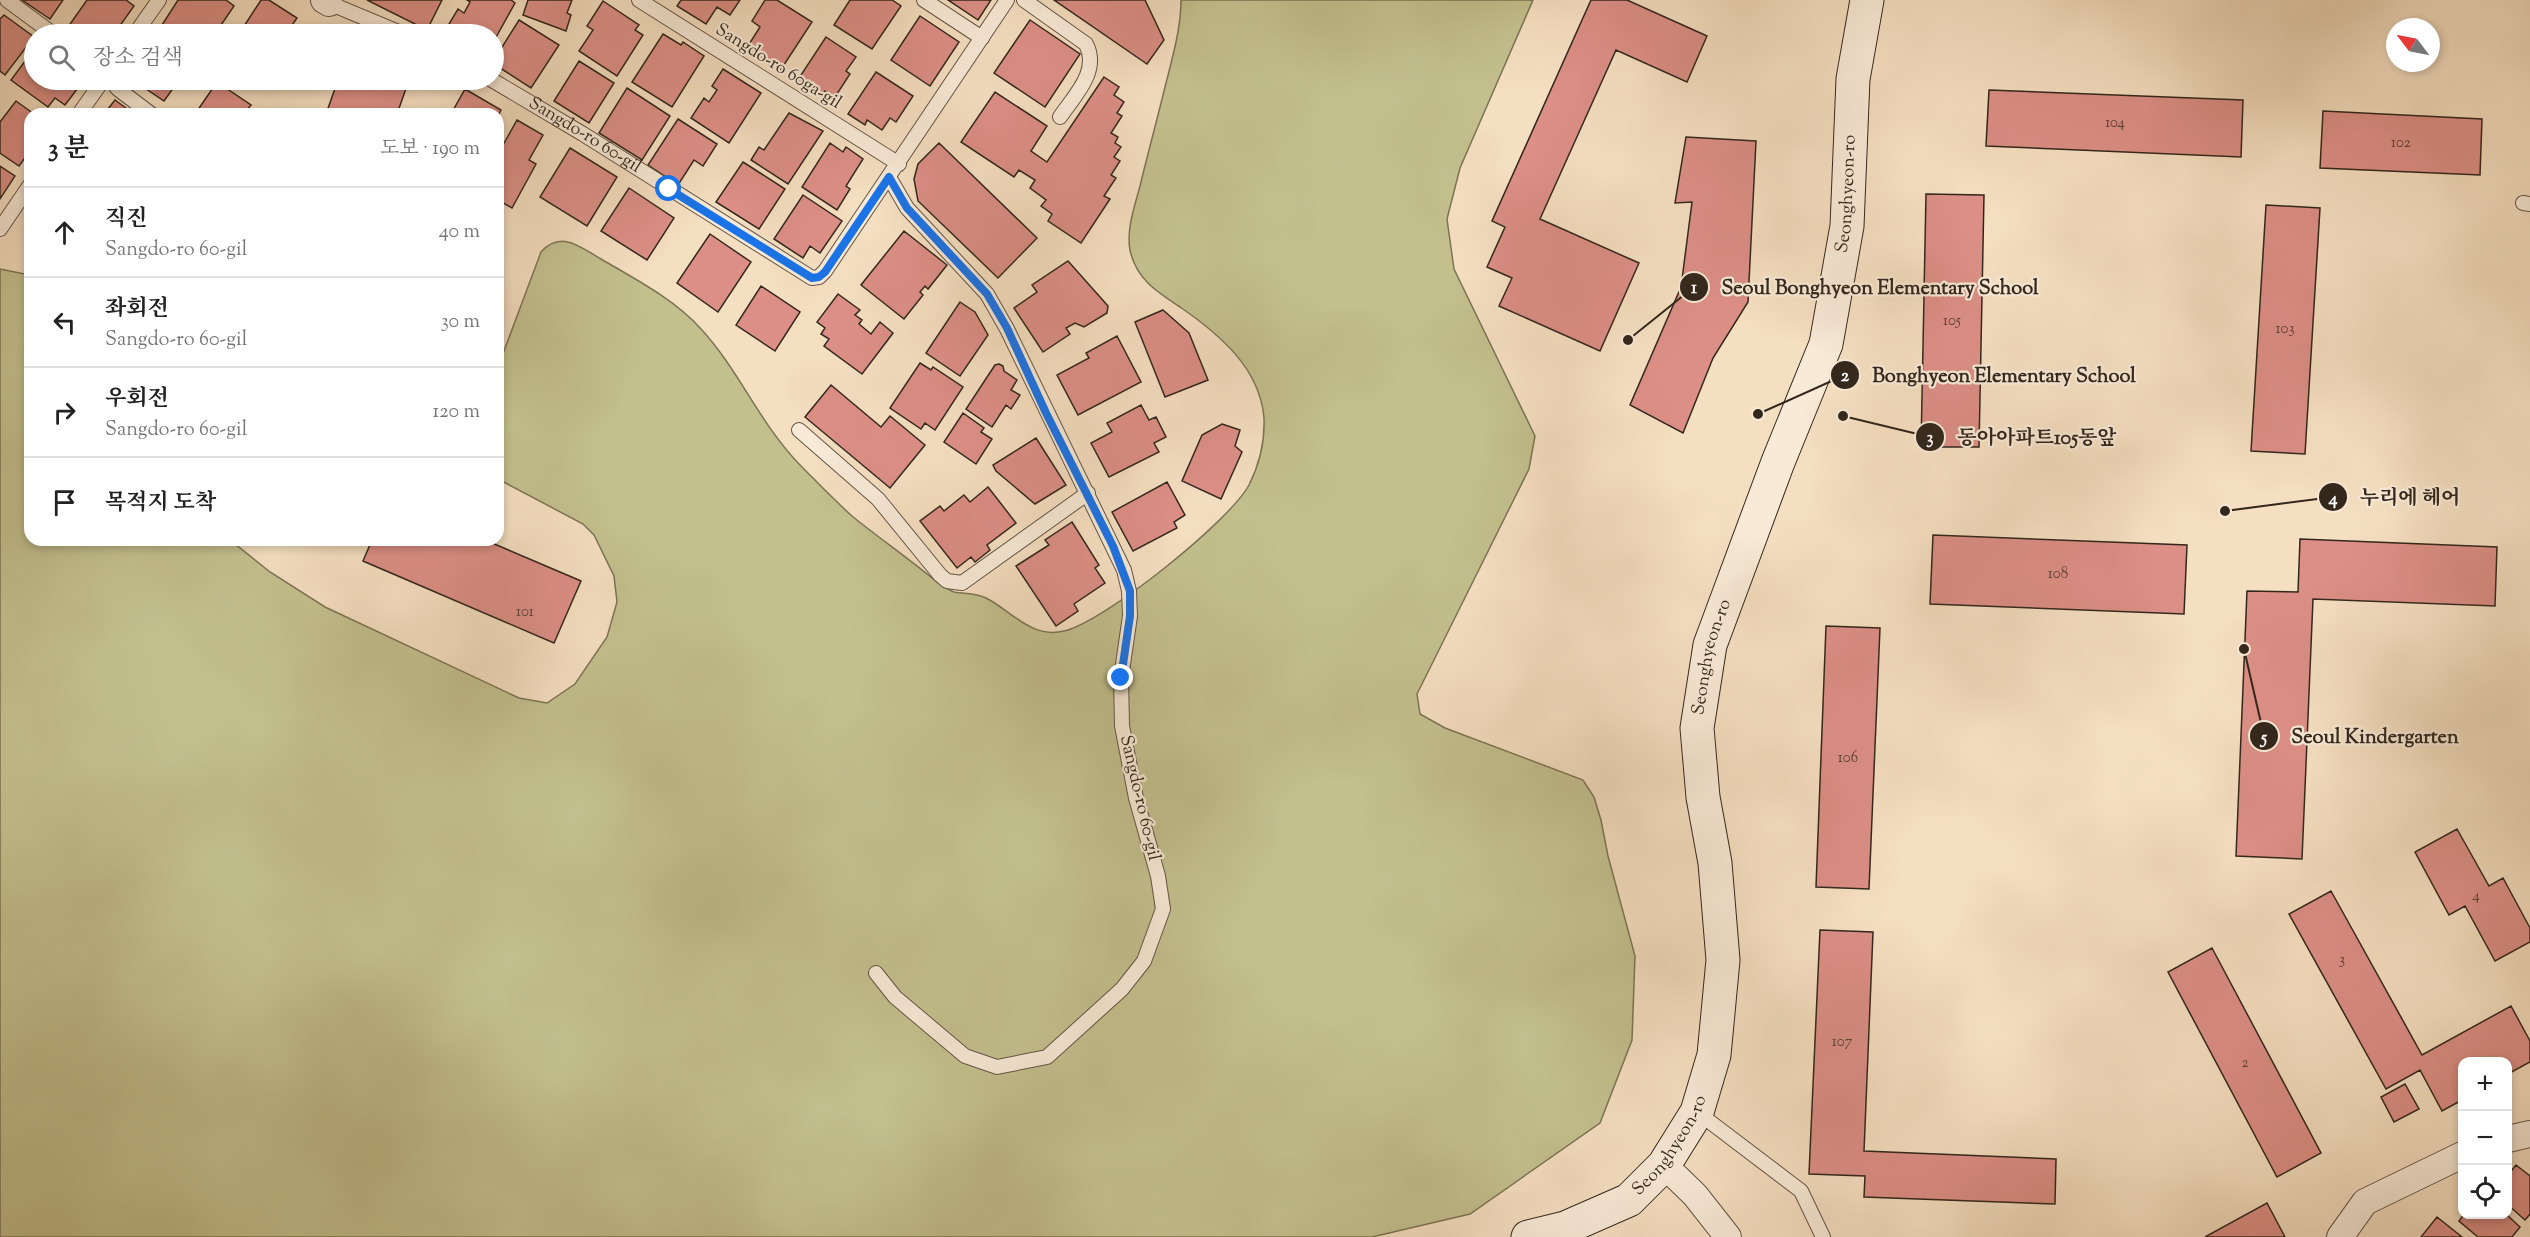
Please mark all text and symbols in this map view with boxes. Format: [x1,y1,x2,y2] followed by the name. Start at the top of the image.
[710,18,846,116] street label: Sangdo-ro 60ga-gil
[2386,18,2440,72] north arrow
[24,24,504,90] search box
[45,41,78,74] icon: search
[93,43,183,75] text: 장소 검색
[523,91,646,180] street label: Sangdo-ro 60-gil
[2105,113,2125,134] house number: 104
[48,131,89,168] text: 3 분
[2391,133,2411,154] house number: 102
[1829,134,1864,255] street label: Seonghyeon-ro
[380,135,480,164] text: 도보 · 190 m
[655,175,681,201] route start
[105,204,148,236] text: 직진
[48,216,81,249] icon: ahead
[439,218,480,247] text: 40 m
[105,236,247,265] text: Sangdo-ro 60-gil
[1679,268,2051,306] callout: Seoul Bonghyeon Elementary School
[1721,275,2039,304] text: Seoul Bonghyeon Elementary School
[1691,276,1698,302] text: 1
[105,294,169,326] text: 좌회전
[48,306,81,339] icon: left
[441,308,480,337] text: 30 m
[1943,311,1961,332] house number: 105
[2276,319,2294,340] house number: 103
[105,326,247,355] text: Sangdo-ro 60-gil
[1830,356,2148,394] callout: Bonghyeon Elementary School
[1872,363,2136,392] text: Bonghyeon Elementary School
[1841,364,1850,390] text: 2
[105,384,169,416] text: 우회전
[48,396,81,429] icon: right
[432,398,480,427] text: 120 m
[105,416,247,445] text: Sangdo-ro 60-gil
[1915,418,2128,456] callout: 동아아파트105동앞
[1957,425,2117,454] text: 동아아파트105동앞
[1926,426,1934,452] text: 3
[2318,478,2472,516] callout: 누리에 헤어
[2360,485,2460,514] text: 누리에 헤어
[48,486,81,519] icon: arrive
[2327,487,2338,513] text: 4
[105,488,216,520] text: 목적지 도착
[2048,564,2068,585] house number: 108
[1686,595,1739,717] street label: Seonghyeon-ro
[516,602,534,623] house number: 101
[1107,664,1133,690] route end
[2249,717,2471,755] callout: Seoul Kindergarten
[2291,724,2459,753] text: Seoul Kindergarten
[2259,726,2268,752] text: 5
[1112,733,1166,863] street label: Sangdo-ro 60-gil
[1838,748,1858,769] house number: 106
[2472,886,2480,907] house number: 4
[2339,950,2345,971] house number: 3
[1832,1032,1853,1053] house number: 107
[2241,1053,2249,1074] house number: 2
[2458,1057,2512,1219] map controls
[2458,1057,2512,1111] button: +
[1627,1092,1714,1202] street label: Seonghyeon-ro
[2458,1111,2512,1165] button: −
[2458,1165,2512,1219] button: locate

